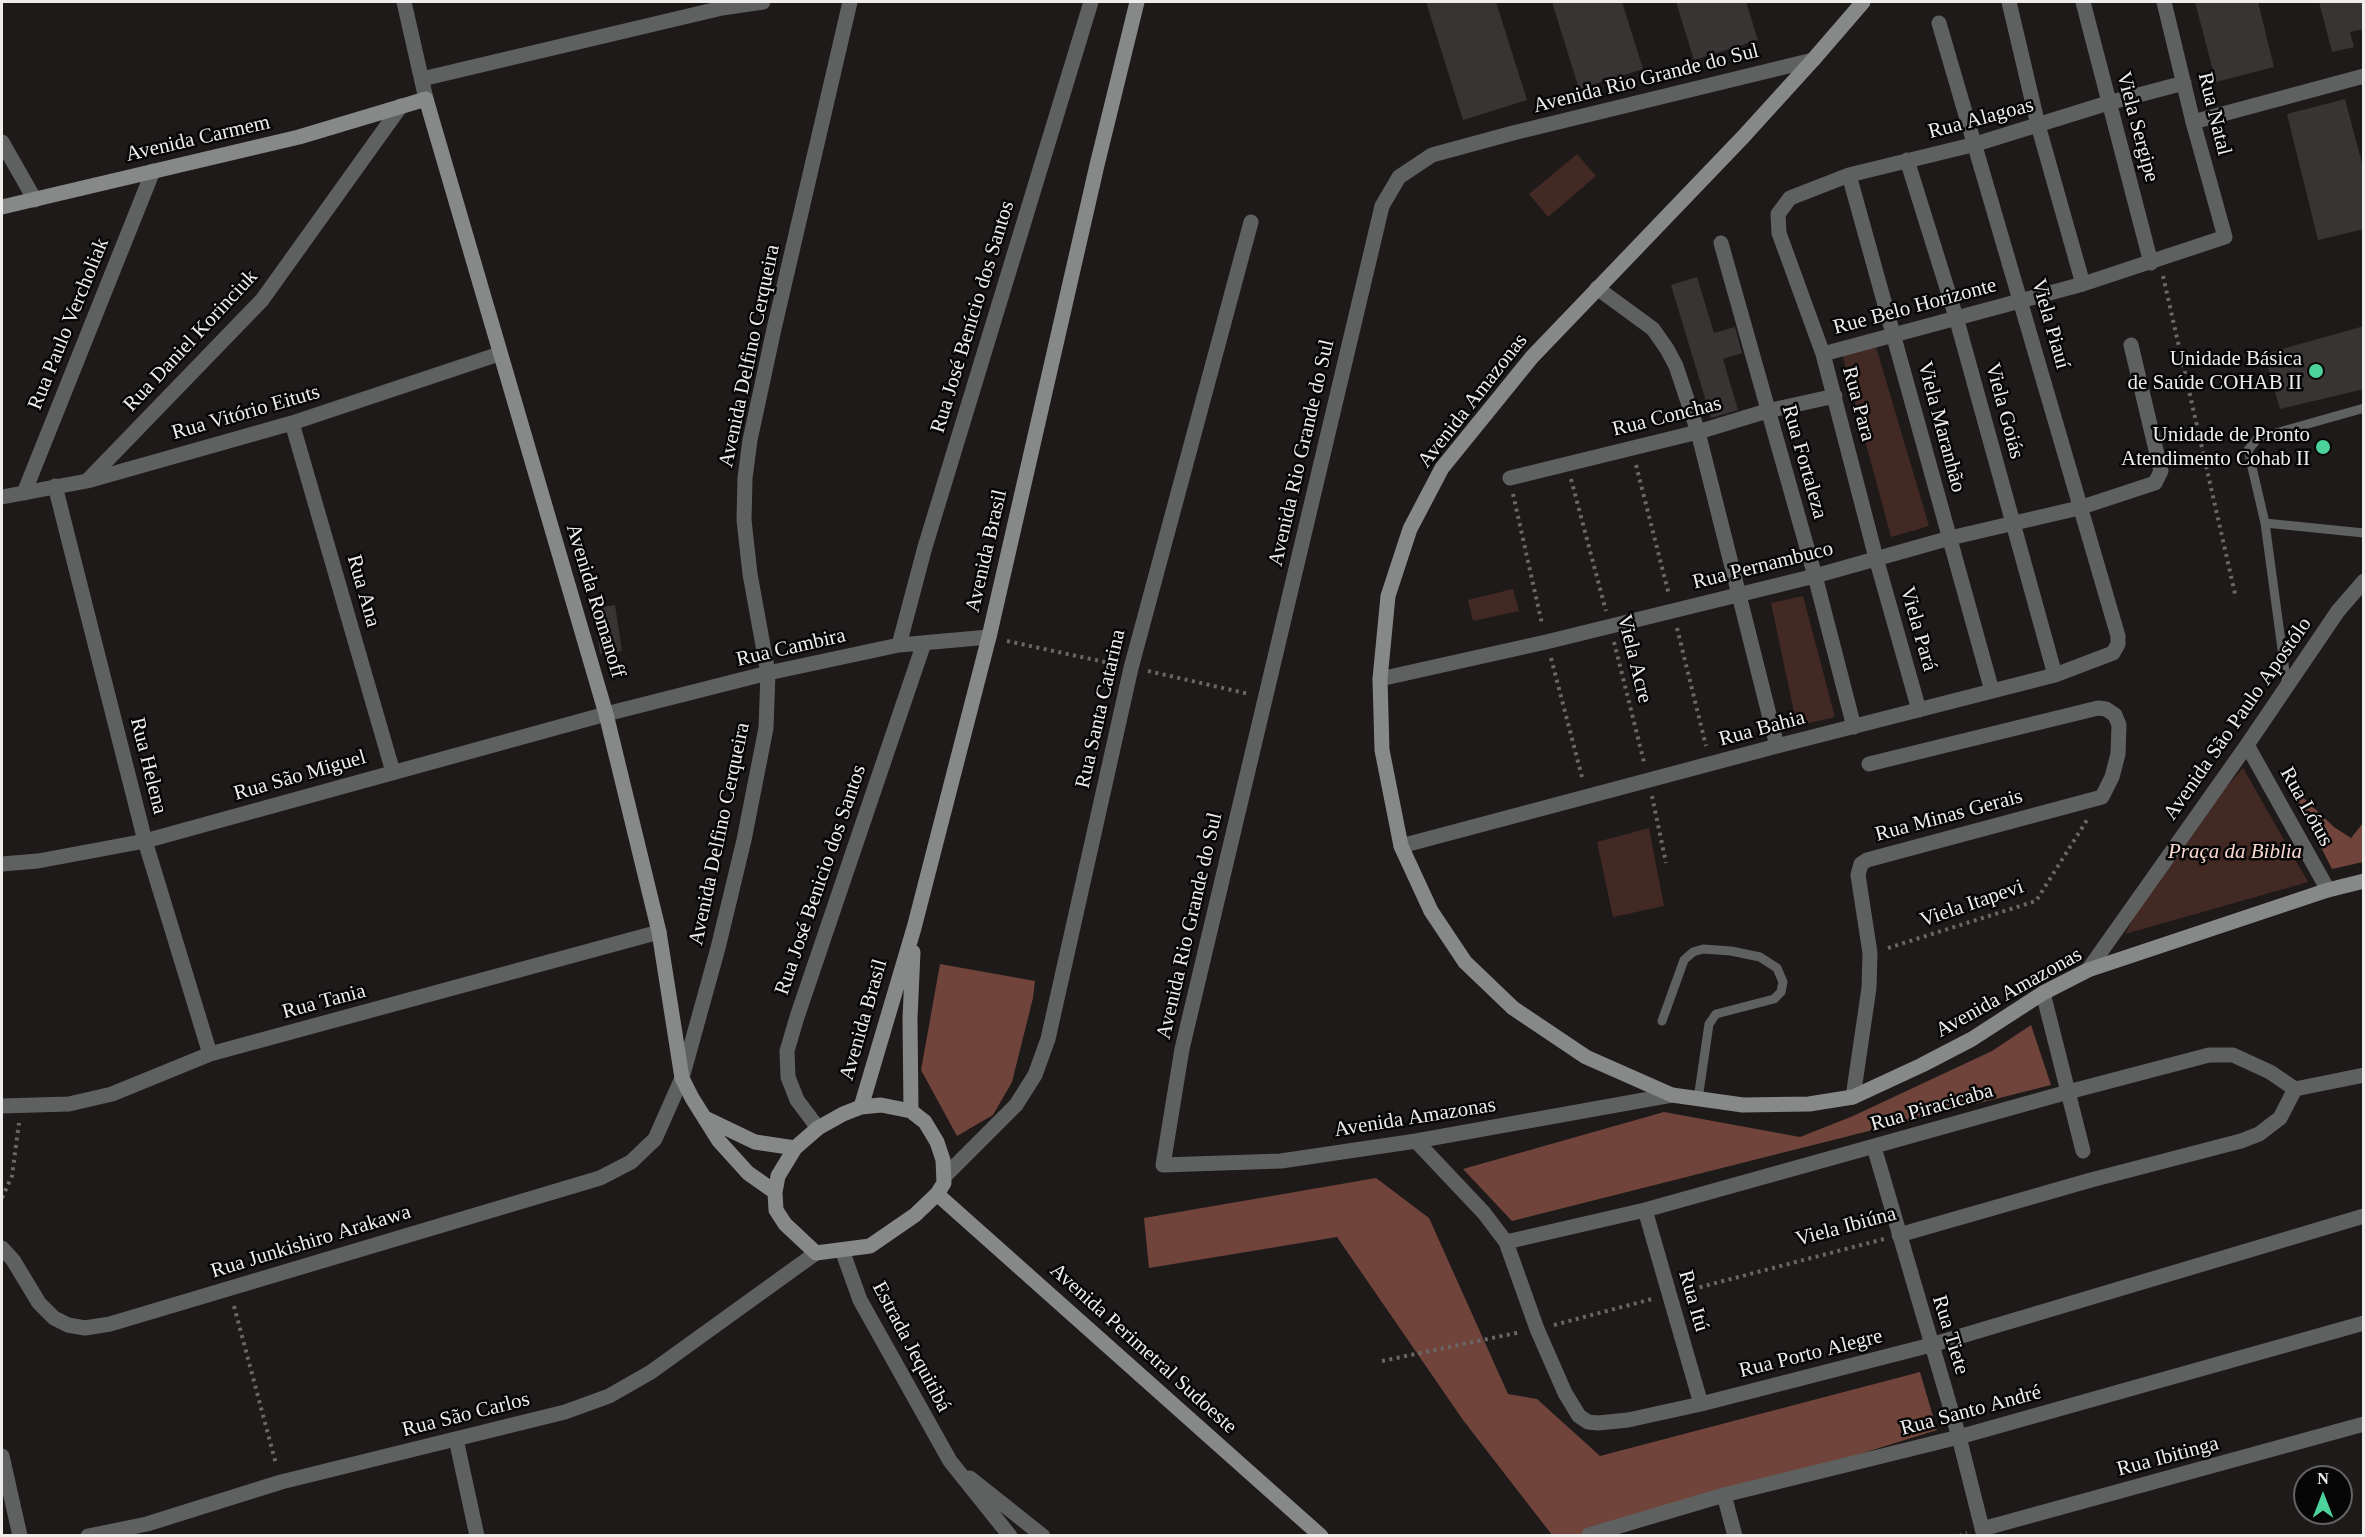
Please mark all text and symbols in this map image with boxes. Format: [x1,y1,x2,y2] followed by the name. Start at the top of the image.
[1531,39,1761,119] street label: Avenida Rio Grande do Sul
[2110,69,2164,185] street label: Viela Sergipe
[2192,70,2236,158] street label: Rua Natal
[1926,93,2036,145] street label: Rua Alagoas
[123,110,273,168] street label: Avenida Carmem
[926,198,1020,436] street label: Rua José Benício dos Santos
[23,234,115,414] street label: Rua Paulo Vercholiak
[714,242,786,470] street label: Avenida Delfino Cerqueira
[119,265,263,417] street label: Rua Daniel Korinciuk
[1831,273,1999,341] street label: Rue Belo Horizonte
[2025,276,2075,372] street label: Viela Piauí
[1413,329,1533,473] street label: Avenida Amazonas
[1264,337,1340,569] street label: Avenida Rio Grande do Sul
[2128,346,2302,396] place label: Unidade Básica de Saúde COHAB II
[1911,359,1971,495] street label: Viela Maranhão
[1979,360,2029,462] street label: Viela Goiás
[2307,362,2325,380] marker: Unidade Básica de Saúde COHAB II
[1836,364,1880,444] street label: Rua Para
[169,380,323,446] street label: Rua Vitório Eituts
[1610,391,1724,443] street label: Rua Conchas
[1776,402,1832,522] street label: Rua Fortaleza
[2121,422,2310,472] place label: Unidade de Pronto Atendimento Cohab II
[2314,438,2332,456] marker: Unidade de Pronto Atendimento Cohab II
[961,487,1013,615] street label: Avenida Brasil
[560,521,630,681] street label: Avenida Romanoff
[1690,536,1836,596] street label: Rua Pernambuco
[341,552,385,630] street label: Rua Ana
[1894,584,1942,674] street label: Viela Pará
[1611,612,1657,706] street label: Viela Acre
[2158,613,2318,825] street label: Avenida São Paulo Apostólo
[734,623,848,673] street label: Rua Cambira
[1070,627,1132,791] street label: Rua Santa Catarina
[1716,705,1808,753] street label: Rua Bahia
[124,715,172,817] street label: Rua Helena
[684,720,756,948] street label: Avenida Delfino Cerqueira
[231,745,369,807] street label: Rua São Miguel
[770,762,872,998] street label: Rua José Benicio dos Santos
[2274,763,2338,851] street label: Rua Lótus
[1873,784,2025,848] street label: Rua Minas Gerais
[1152,810,1228,1042] street label: Avenida Rio Grande do Sul
[2168,839,2302,865] park label: Praça da Biblia
[1917,875,2027,933] street label: Viela Itapevi
[1931,942,2087,1044] street label: Avenida Amazonas
[835,956,893,1084] street label: Avenida Brasil
[279,979,369,1025] street label: Rua Tania
[1868,1078,1996,1138] street label: Rua Piracicaba
[1332,1093,1498,1143] street label: Avenida Amazonas
[208,1200,414,1284] street label: Rua Junkishiro Arakawa
[1793,1201,1899,1253] street label: Viela Ibiúna
[1044,1258,1242,1440] street label: Avenida Perimetral Sudoeste
[1672,1268,1714,1334] street label: Rua Itú
[866,1277,956,1417] street label: Estrada Jequitibá
[1926,1292,1974,1378] street label: Rua Tiete
[1737,1324,1885,1384] street label: Rua Porto Alegre
[1898,1380,2044,1442] street label: Rua Santo André
[400,1387,532,1443] street label: Rua São Carlos
[2114,1431,2222,1483] street label: Rua Ibitinga
[2293,1465,2353,1525] north arrow
[2317,1470,2329,1487] text: N

